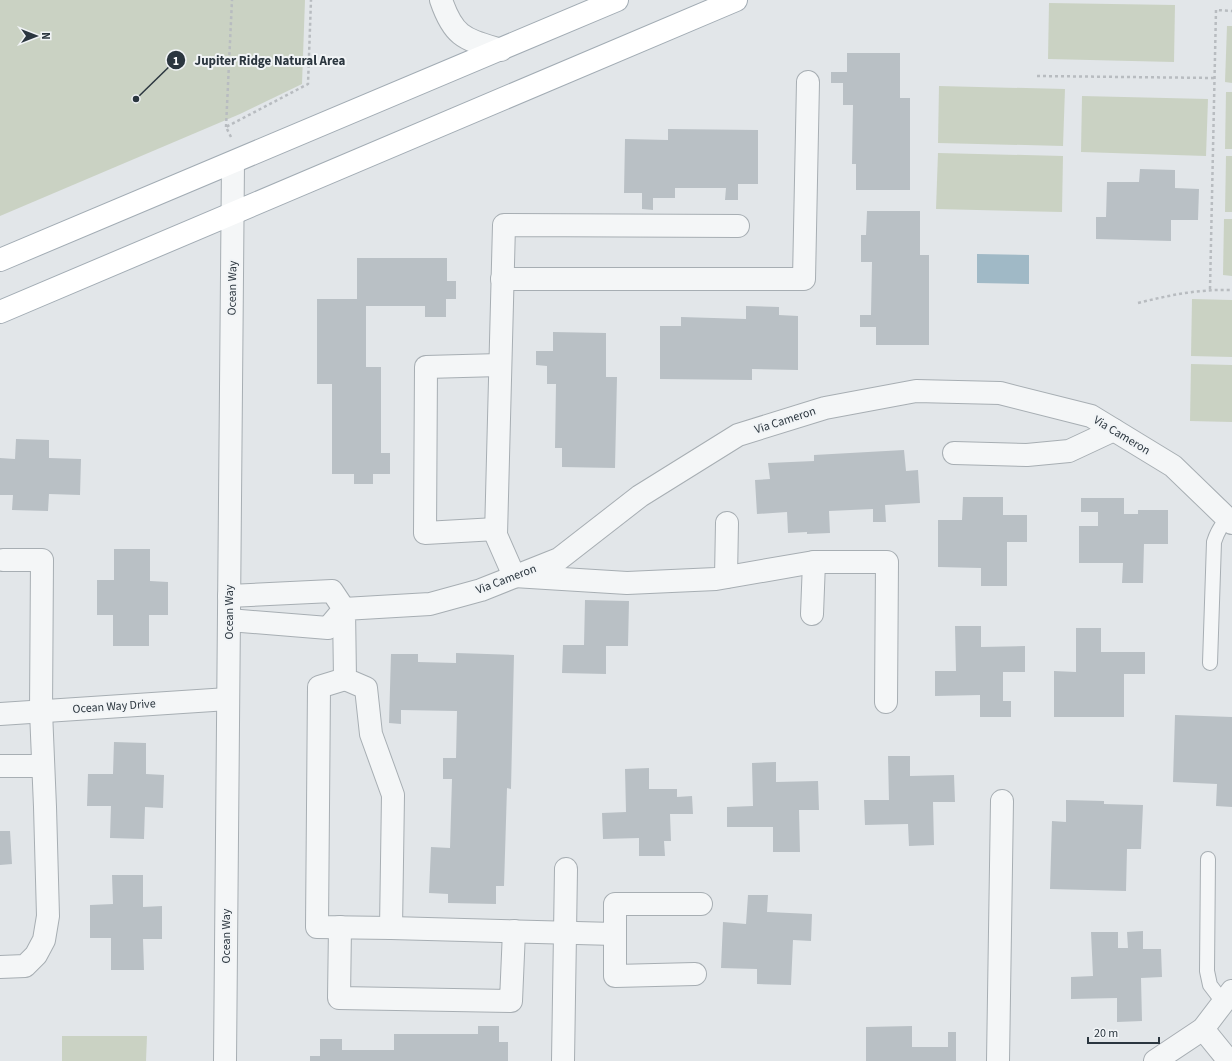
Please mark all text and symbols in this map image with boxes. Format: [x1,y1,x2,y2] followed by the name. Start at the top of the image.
[16,16,56,56] north arrow
[38,32,53,40] text: N
[166,48,353,73] callout: Jupiter Ridge Natural Area
[195,52,346,70] text: Jupiter Ridge Natural Area
[173,53,179,70] text: 1
[224,260,241,316] street label: Ocean Way
[752,403,818,438] street label: Via Cameron
[1090,412,1153,459] street label: Via Cameron
[473,560,539,599] street label: Via Cameron
[221,584,238,639] street label: Ocean Way
[72,695,156,718] street label: Ocean Way Drive
[218,908,235,963] street label: Ocean Way
[1088,1019,1159,1045] scale bar
[1094,1025,1118,1042] text: 20 m

